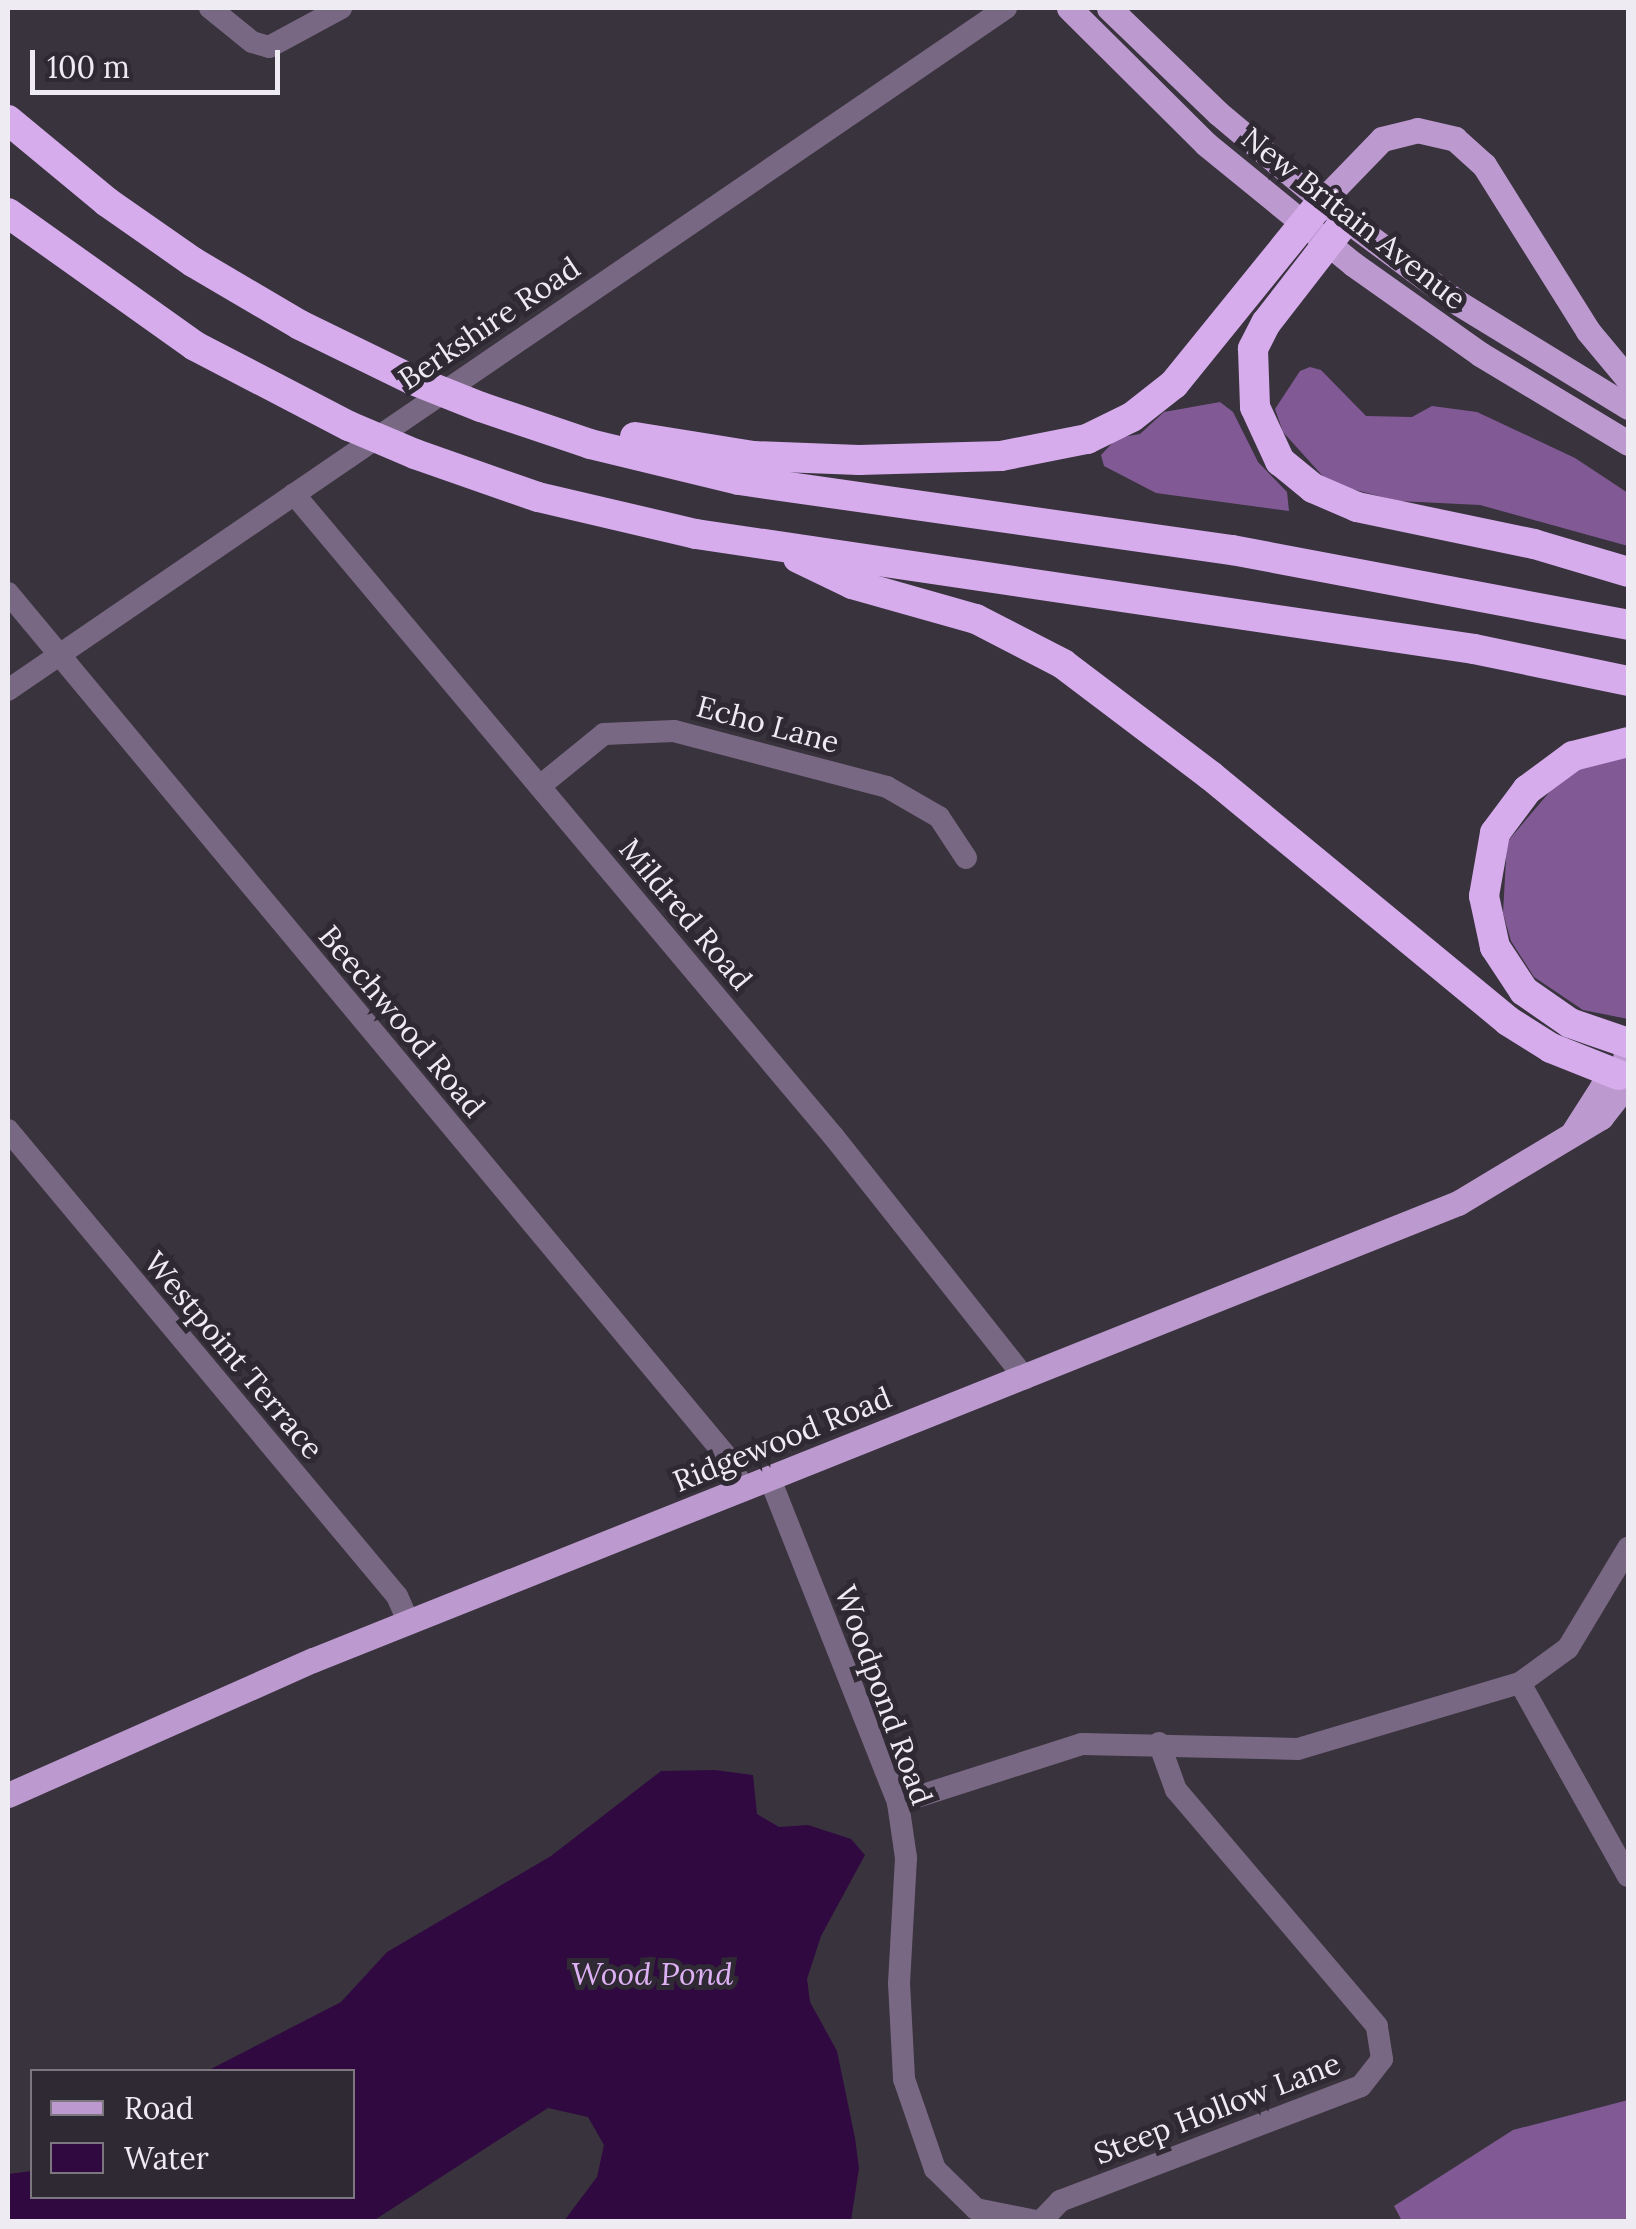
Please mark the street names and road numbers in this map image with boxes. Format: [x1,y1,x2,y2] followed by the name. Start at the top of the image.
[1235,119,1473,317] street label: New Britain Avenue
[392,249,586,397] street label: Berkshire Road
[693,688,843,760] street label: Echo Lane
[612,831,760,997] street label: Mildred Road
[311,918,493,1124] street label: Beechwood Road
[137,1244,331,1466] street label: Westpoint Terrace
[668,1379,896,1499] street label: Ridgewood Road
[828,1580,940,1810] street label: Woodpond Road
[1089,2045,1345,2171] street label: Steep Hollow Lane

